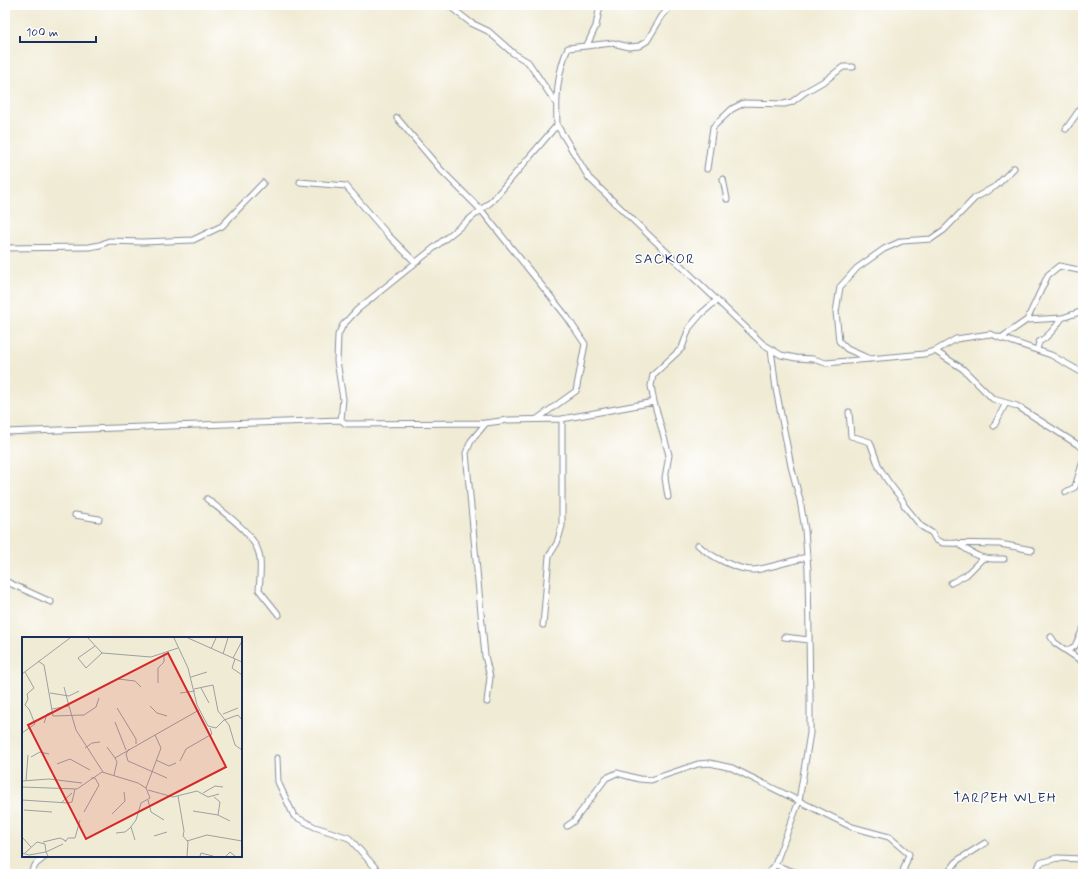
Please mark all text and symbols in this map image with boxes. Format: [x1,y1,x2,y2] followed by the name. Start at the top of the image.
[20,18,96,44] scale bar
[26,25,58,41] text: 100 m
[635,250,695,268] district label: SACKOR
[22,637,242,857] inset map
[953,789,1057,807] district label: TARPEH WLEH

